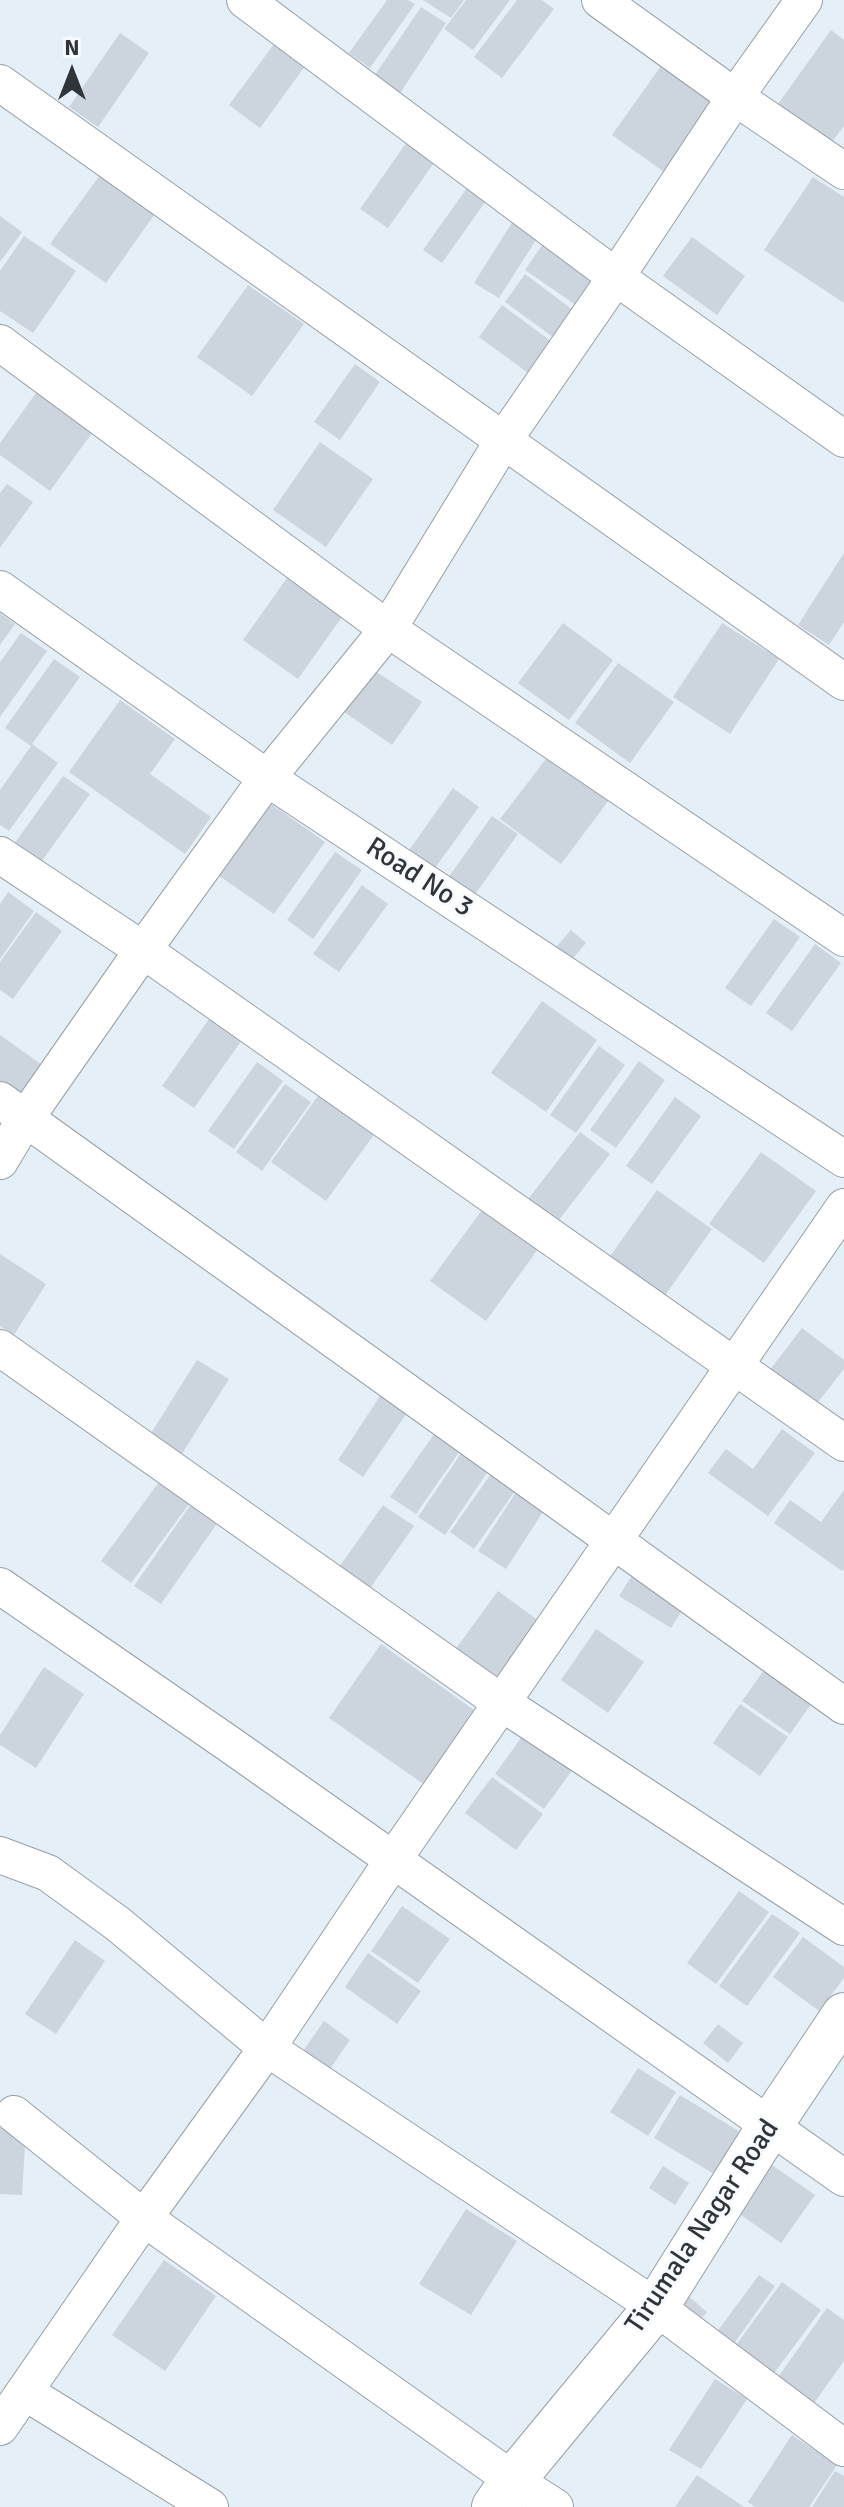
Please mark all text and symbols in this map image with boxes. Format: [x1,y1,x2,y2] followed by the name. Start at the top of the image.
[32,32,112,112] north arrow
[64,34,80,61] text: N
[359,831,479,925] street label: Road No 3
[619,2114,787,2340] street label: Tirumala Nagar Road

